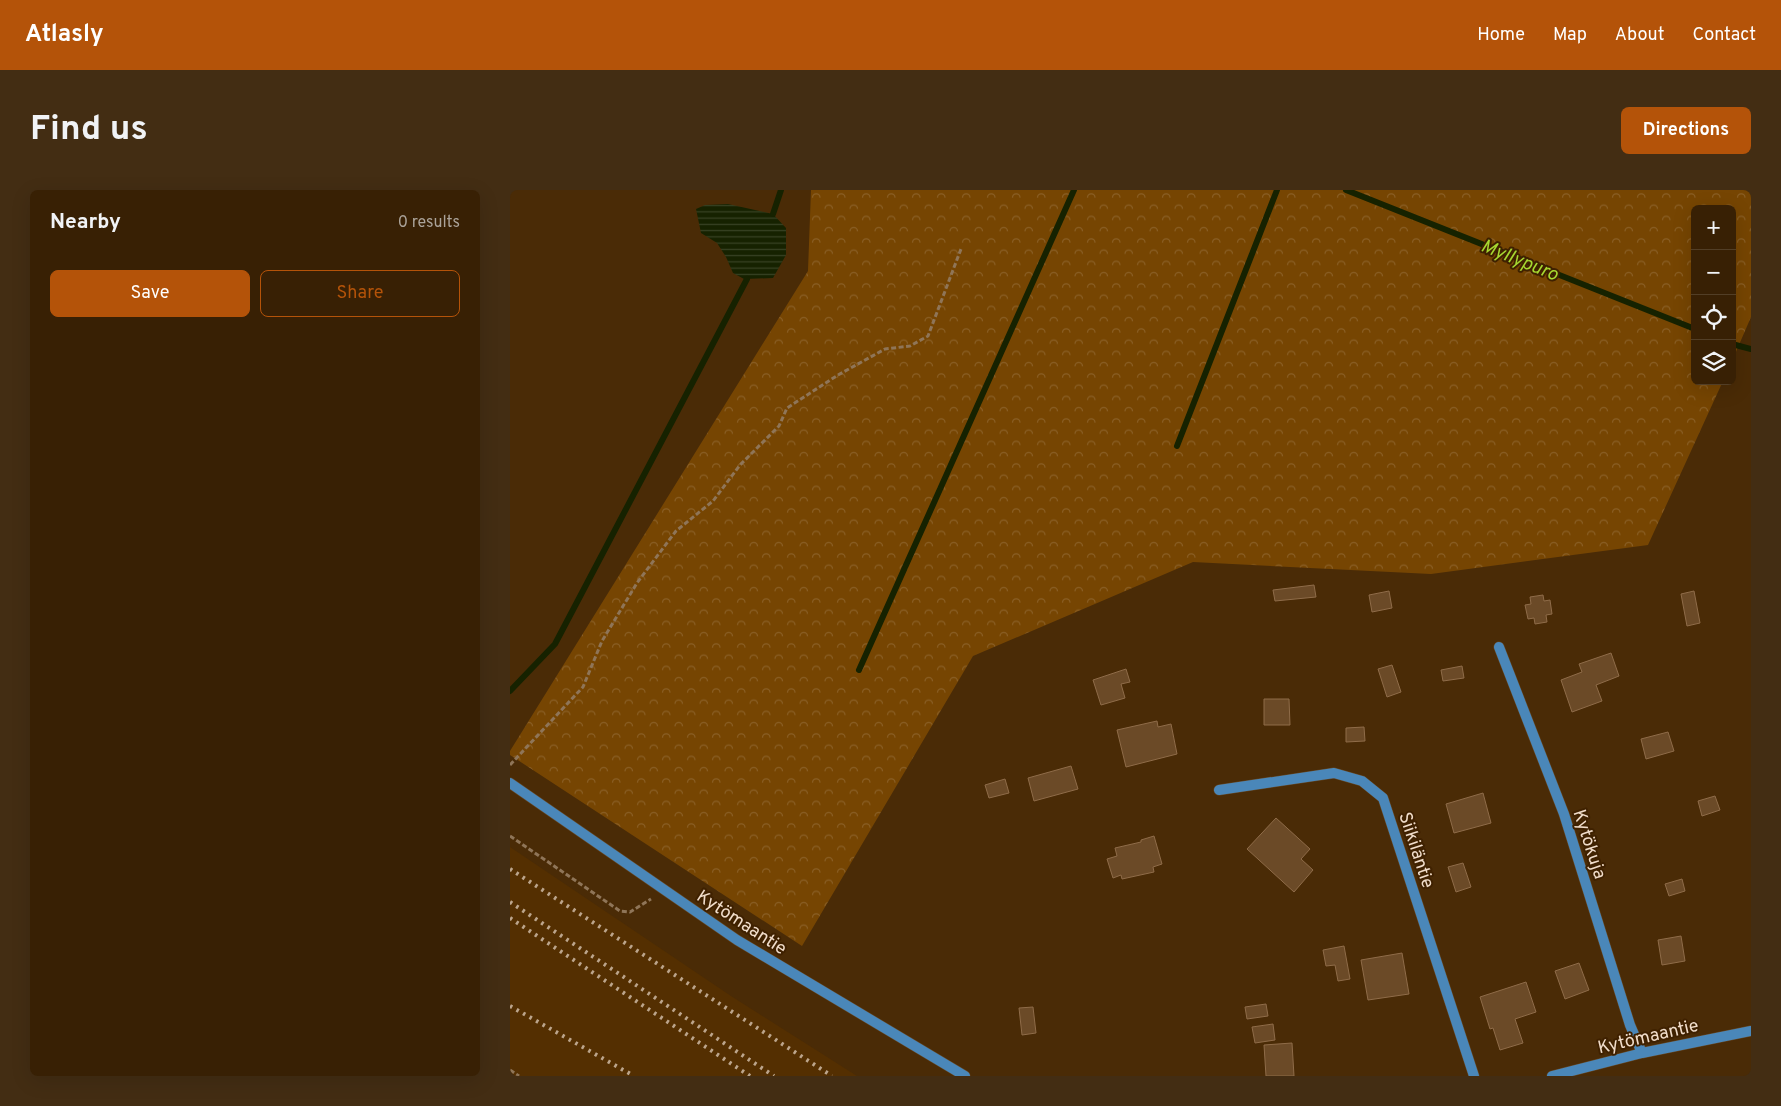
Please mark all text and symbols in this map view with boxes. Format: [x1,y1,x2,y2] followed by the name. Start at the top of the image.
[25,20,104,50] text: Atlasly
[1477,24,1525,47] text: Home
[1553,24,1587,47] text: Map
[1615,24,1664,47] text: About
[1692,24,1756,47] text: Contact
[1621,107,1751,154] button: Directions
[30,108,148,152] text: Find us
[1691,205,1736,385] map controls
[1691,205,1736,250] button: +
[50,209,121,236] text: Nearby
[398,213,460,233] text: 0 results
[1477,234,1562,288] water label: Myllypuro
[1691,250,1736,295] button: −
[50,270,250,317] button: Save
[260,270,460,317] button: Share
[1691,295,1736,340] button: locate
[1691,340,1736,385] button: layers
[1567,807,1611,882] street label: Kytökuja
[1392,809,1439,891] street label: Siikiläntie
[692,886,791,961] street label: Kytömaantie
[1596,1015,1701,1060] street label: Kytömaantie

